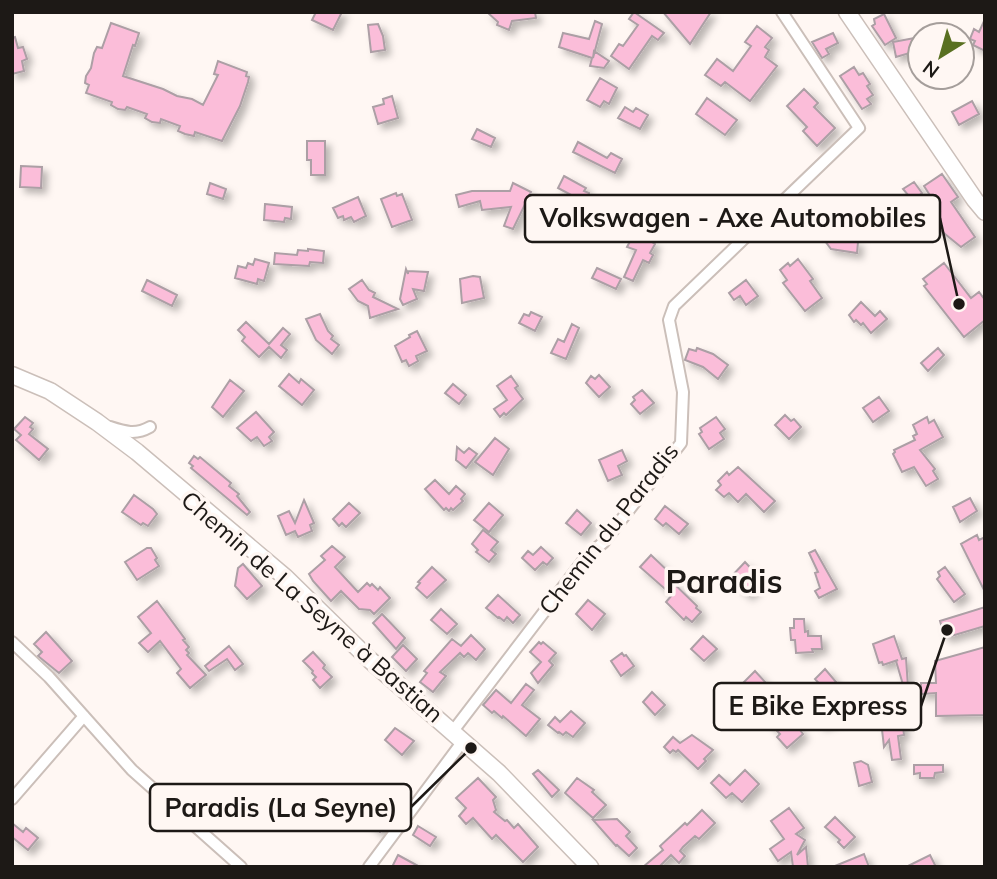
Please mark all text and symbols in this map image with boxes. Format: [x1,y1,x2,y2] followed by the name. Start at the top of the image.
[906,21,976,91] north arrow
[918,56,944,83] text: N
[525,195,940,242] callout: Volkswagen - Axe Automobiles
[539,201,926,234] text: Volkswagen - Axe Automobiles
[532,437,685,620] street label: Chemin du Paradis
[175,484,450,728] street label: Chemin de La Seyne à Bastian
[666,561,782,601] district label: Paradis
[714,683,921,730] callout: E Bike Express
[729,689,907,722] text: E Bike Express
[150,784,411,831] callout: Paradis (La Seyne)
[164,791,398,824] text: Paradis (La Seyne)

